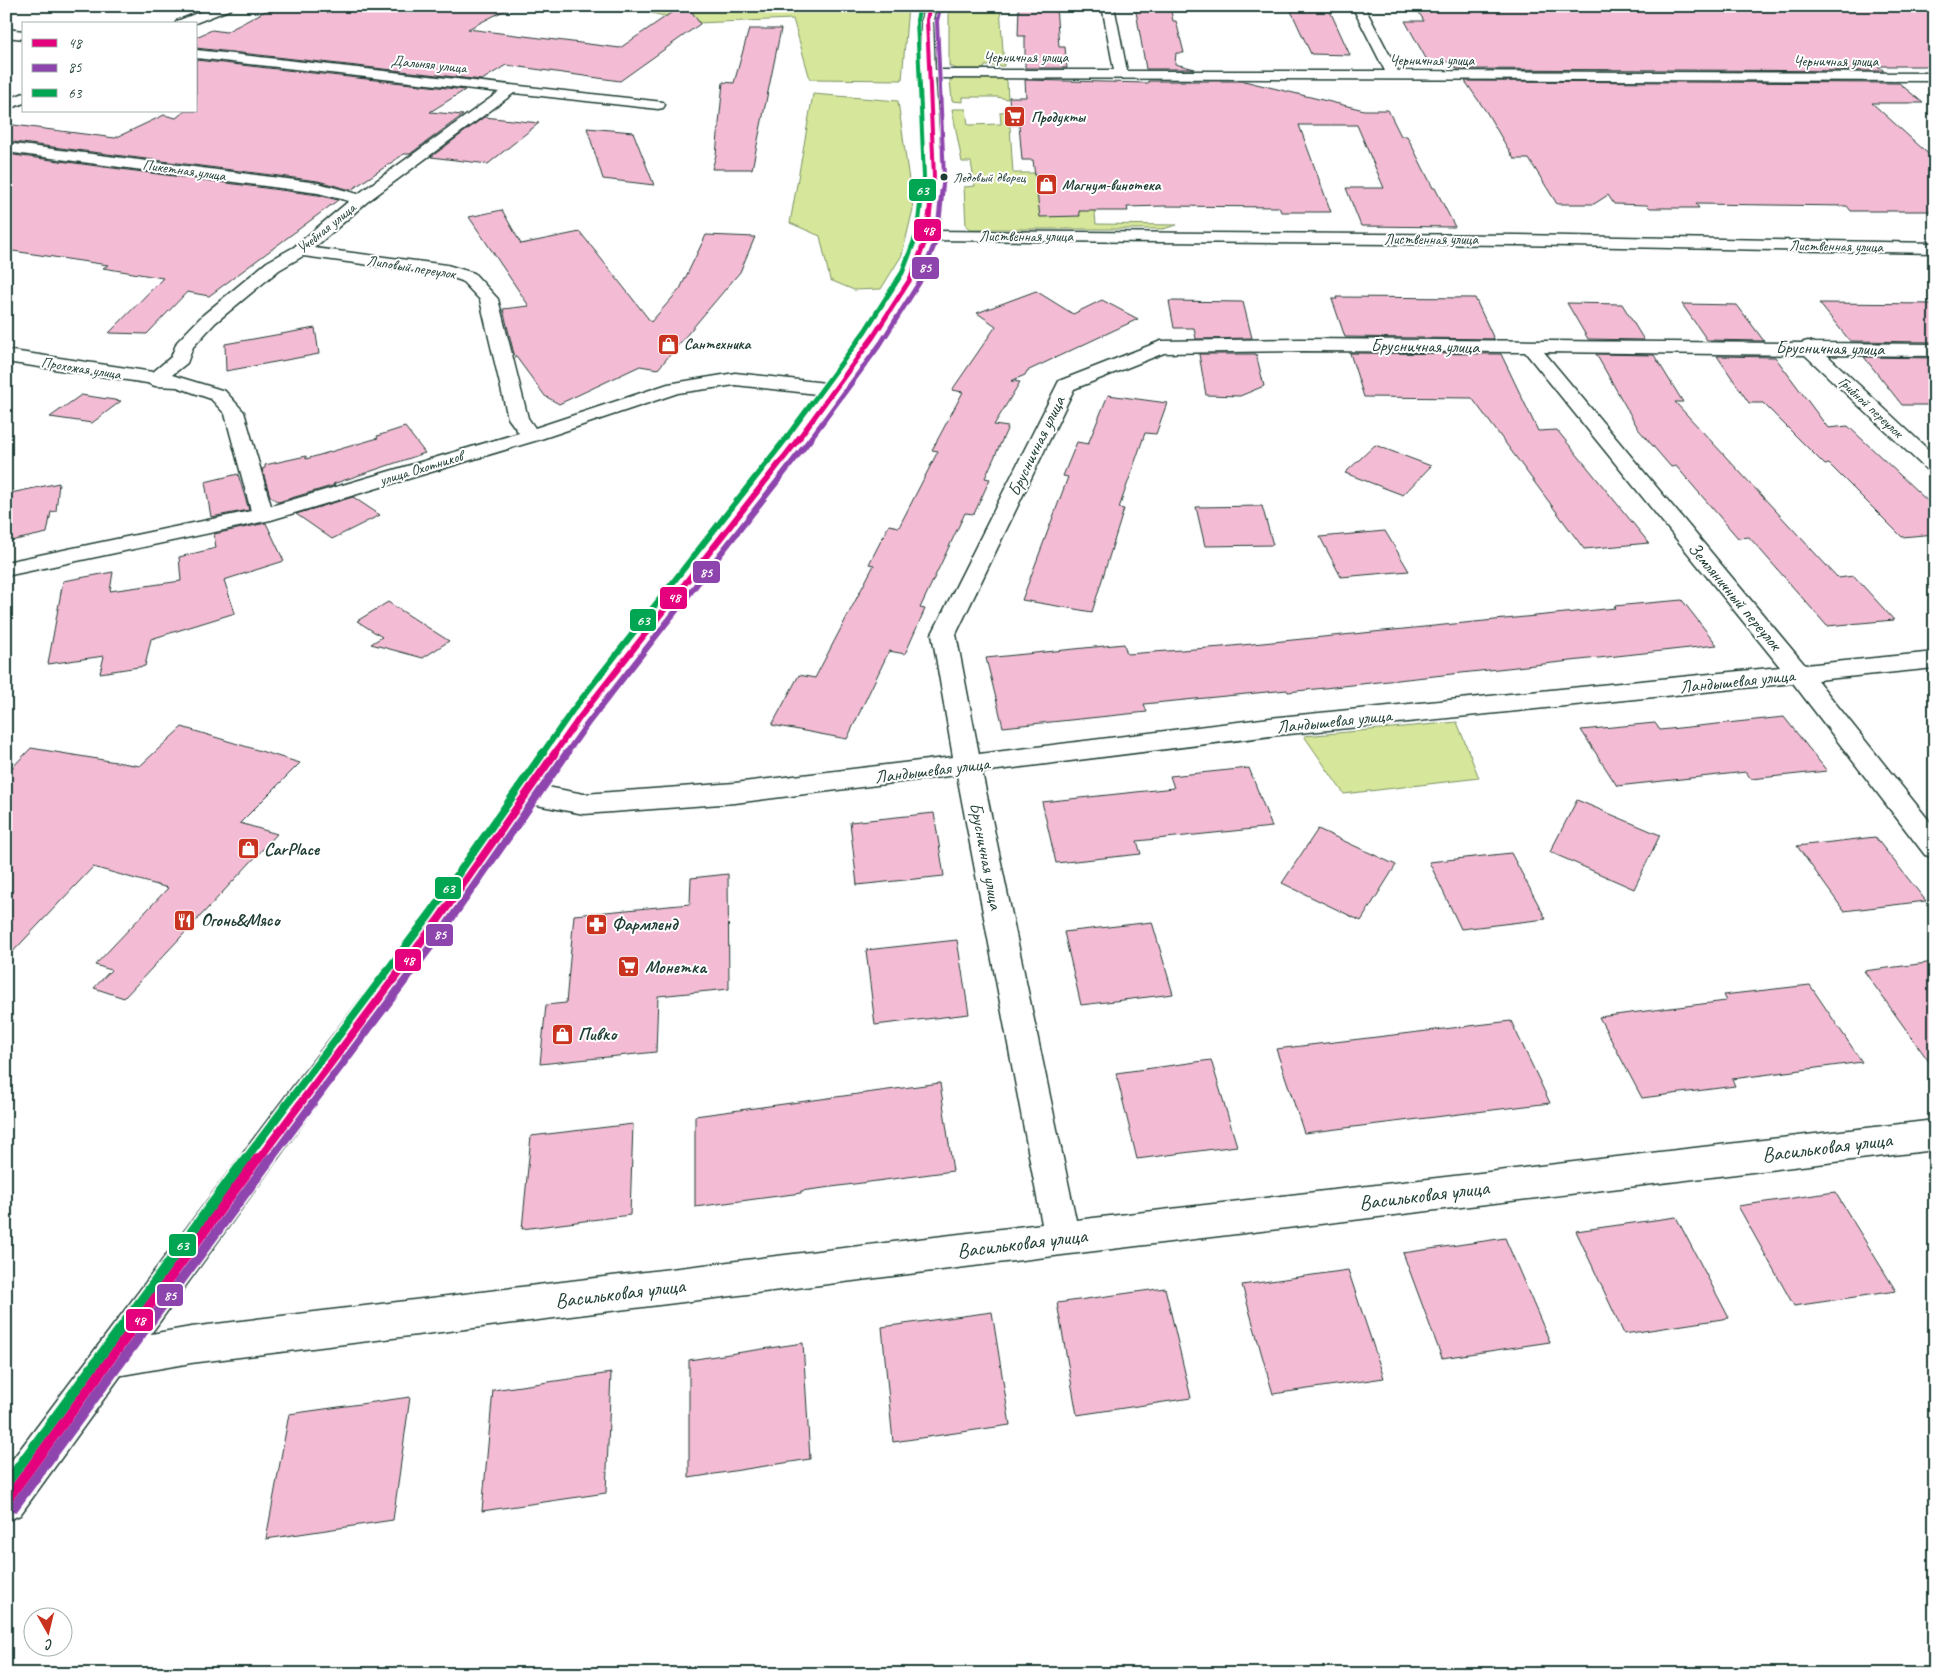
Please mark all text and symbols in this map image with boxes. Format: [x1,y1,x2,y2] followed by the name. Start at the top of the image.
[22,22,198,112] legend
[68,34,83,53] text: 48
[984,48,1070,67] street label: Черничная улица
[390,51,469,78] street label: Дальняя улица
[1390,51,1476,70] street label: Черничная улица
[1794,52,1880,71] street label: Черничная улица
[68,58,83,77] text: 85
[68,84,83,103] text: 63
[1003,105,1027,129] supermarket icon: Продукты
[1031,108,1087,127] place label: Продукты
[141,155,228,186] street label: Пикетная улица
[953,169,1027,186] place label: Ледовый дворец
[939,172,949,182] marker: Ледовый дворец
[1034,173,1058,197] shop icon: Магнум-винотека
[1062,176,1162,195] place label: Магнум-винотека
[908,178,937,202] line badge: 63
[916,182,930,199] text: 63
[293,198,361,258] street label: Учебная улица
[913,218,942,242] line badge: 48
[922,222,936,239] text: 48
[979,227,1074,246] street label: Лиственная улица
[1384,230,1479,249] street label: Лиственная улица
[1789,236,1885,257] street label: Лиственная улица
[365,251,458,284] street label: Липовый переулок
[911,256,940,280] line badge: 85
[919,259,933,276] text: 85
[656,332,680,356] shop icon: Сантехника
[1371,334,1481,358] street label: Брусничная улица
[684,335,752,354] place label: Сантехника
[1776,336,1886,360] street label: Брусничная улица
[40,353,124,384] street label: Прохожая улица
[1834,372,1908,443] street label: Грибной переулок
[1002,391,1070,500] street label: Брусничная улица
[376,446,468,490] street label: улица Охотников
[1683,537,1788,656] street label: Земляничный переулок
[692,560,721,584] line badge: 85
[700,564,714,581] text: 85
[659,586,688,610] line badge: 48
[668,589,682,606] text: 48
[629,608,657,632] line badge: 63
[637,612,651,629] text: 63
[1678,664,1797,698] street label: Ландышевая улица
[1275,704,1394,738] street label: Ландышевая улица
[873,752,992,788] street label: Ландышевая улица
[965,801,1007,912] street label: Брусничная улица
[236,837,260,861] shop icon: CarPlace
[264,838,321,860] place label: CarPlace
[434,876,462,900] line badge: 63
[442,880,456,897] text: 63
[173,908,197,932] restaurant icon: Огонь&Мясо
[201,909,281,931] place label: Огонь&Мясо
[584,912,608,936] pharmacy icon: Фармленд
[612,913,679,935] place label: Фармленд
[425,923,454,947] line badge: 85
[434,926,448,943] text: 85
[394,948,422,972] line badge: 48
[402,952,416,969] text: 48
[617,955,641,979] supermarket icon: Монетка
[645,956,708,978] place label: Монетка
[550,1022,574,1046] shop icon: Пивко
[578,1023,618,1045] place label: Пивко
[1761,1126,1895,1168] street label: Васильковая улица
[1358,1174,1492,1216] street label: Васильковая улица
[956,1222,1090,1264] street label: Васильковая улица
[168,1233,197,1257] line badge: 63
[176,1237,190,1254] text: 63
[554,1272,688,1314] street label: Васильковая улица
[156,1283,184,1307] line badge: 85
[164,1287,178,1304] text: 85
[125,1308,154,1332] line badge: 48
[133,1312,147,1329] text: 48
[22,1608,72,1658] north arrow
[43,1635,54,1654] text: С

